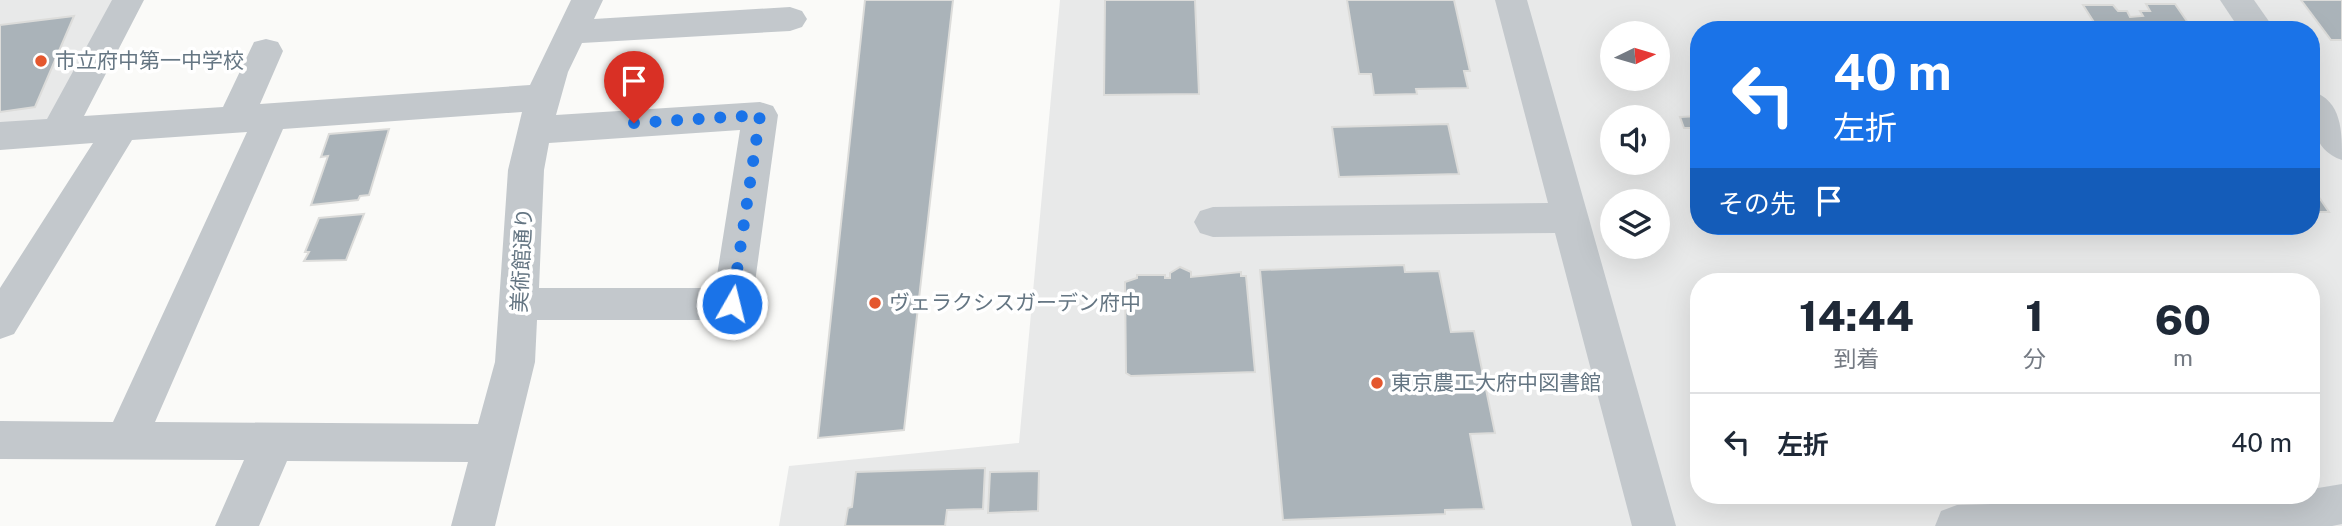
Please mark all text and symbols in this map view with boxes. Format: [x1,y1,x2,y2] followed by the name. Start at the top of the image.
[1600,21,1670,91] north arrow
[1600,21,1670,259] map controls
[1833,43,1952,101] text: 40 m
[55,48,244,73] place label: 市立府中第一中学校
[1718,49,1809,140] icon: left
[604,51,664,123] pin
[33,53,49,69] marker: 市立府中第一中学校
[615,62,653,100] icon: arrive
[1600,105,1670,175] button: sound
[1833,109,1897,146] text: 左折
[1810,182,1848,220] icon: arrive
[1718,188,1796,219] text: その先
[1600,189,1670,259] button: layers
[506,207,537,313] street label: 美術館通り
[695,267,769,341] position arrow
[889,290,1141,315] place label: ヴェラクシスガーデン府中
[1799,291,1914,340] text: 14:44
[2025,291,2044,340] text: 1
[867,295,883,311] marker: ヴェラクシスガーデン府中
[2155,295,2211,344] text: 60
[2173,344,2193,371] text: m
[1833,345,1879,372] text: 到着
[2023,345,2046,372] text: 分
[1391,370,1601,395] place label: 東京農工大府中図書館
[1369,375,1385,391] marker: 東京農工大府中図書館
[1718,423,1756,461] icon: left
[2231,427,2292,458] text: 40 m
[1777,429,1829,460] text: 左折

